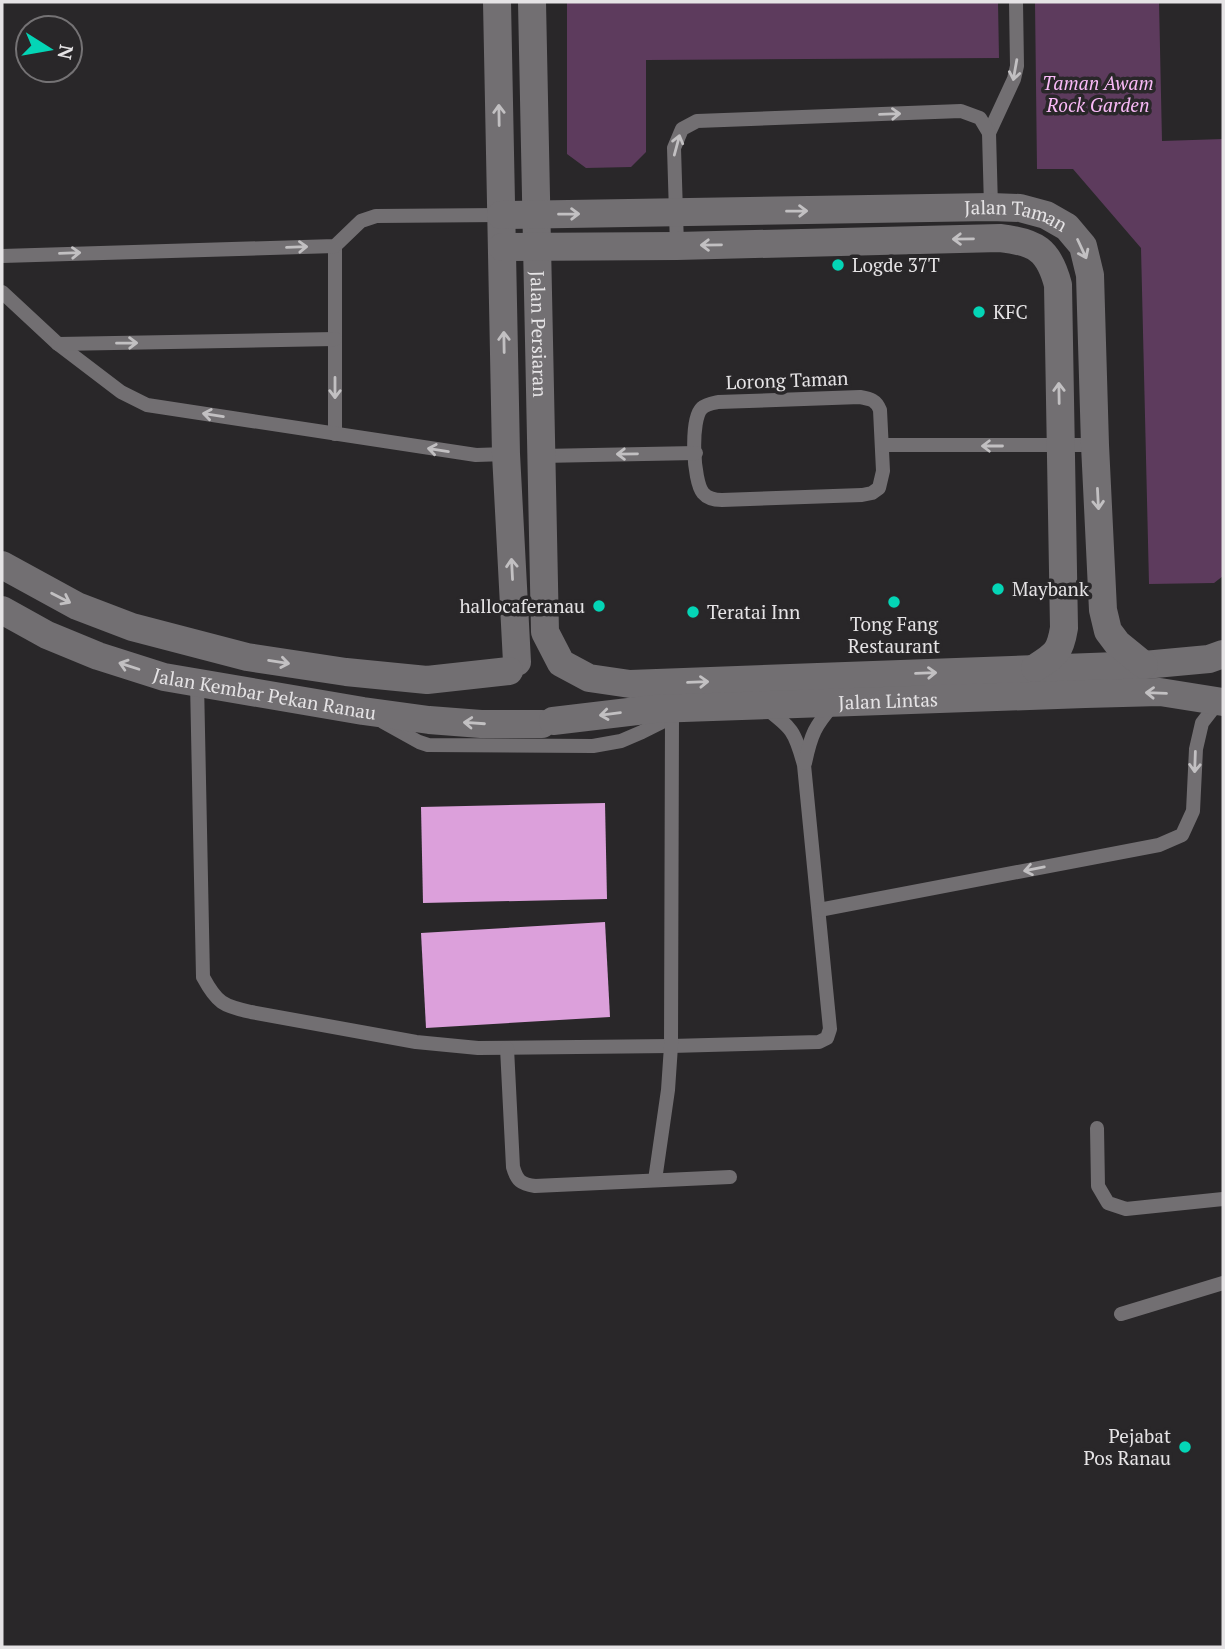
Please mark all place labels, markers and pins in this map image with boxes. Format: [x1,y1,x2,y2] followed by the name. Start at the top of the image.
[852,252,940,277] place label: Logde 37T
[830,257,846,273] marker: Logde 37T
[993,299,1028,324] place label: KFC
[971,304,987,320] marker: KFC
[1012,576,1089,601] place label: Maybank
[990,581,1006,597] marker: Maybank
[459,593,585,618] place label: hallocaferanau
[886,594,902,610] marker: Tong Fang Restaurant
[591,598,607,614] marker: hallocaferanau
[707,599,800,624] place label: Teratai Inn
[685,604,701,620] marker: Teratai Inn
[848,611,940,658] place label: Tong Fang Restaurant
[1083,1423,1171,1470] place label: Pejabat Pos Ranau
[1177,1439,1193,1455] marker: Pejabat Pos Ranau

